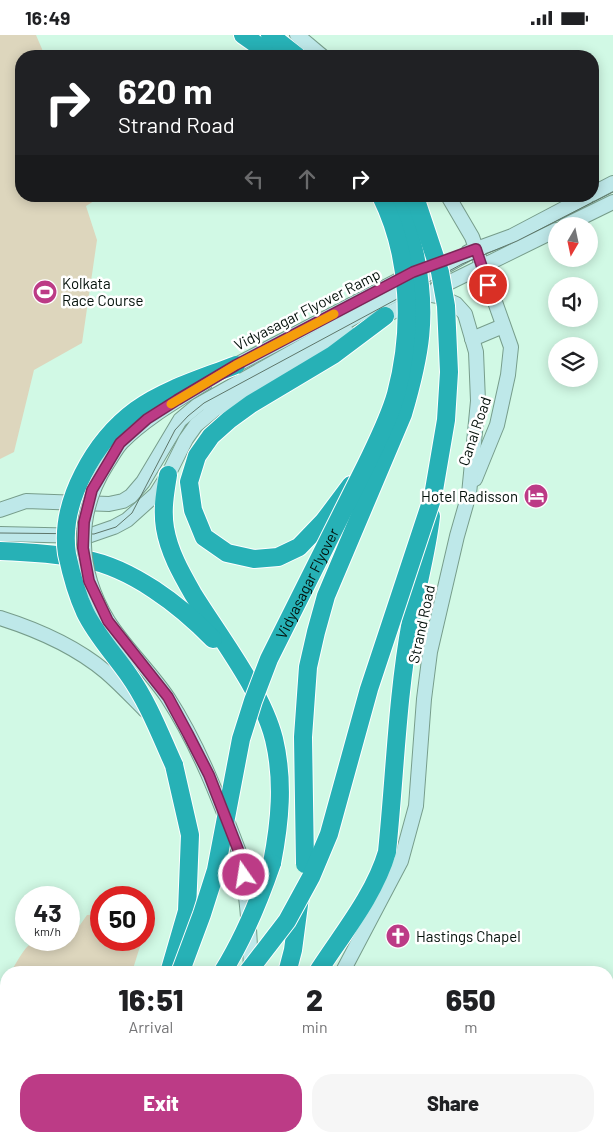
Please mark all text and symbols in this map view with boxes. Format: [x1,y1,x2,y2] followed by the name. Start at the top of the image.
[25,6,70,29] text: 16:49
[118,69,213,111] text: 620 m
[35,70,100,135] icon: right
[118,111,235,137] text: Strand Road
[240,165,268,193] icon: left
[293,165,321,193] icon: ahead
[346,165,374,193] icon: right
[548,217,598,267] north arrow
[548,217,598,387] map controls
[231,264,383,354] street label: Vidyasagar Flyover Ramp
[467,264,509,306] pin
[474,271,502,299] icon: arrive
[62,274,144,309] place label: Kolkata Race Course
[548,277,598,327] button: sound
[32,279,58,305] sports icon: Kolkata Race Course
[548,337,598,387] button: layers
[454,394,494,468] street label: Canal Road
[523,483,549,509] hotel icon: Hotel Radisson
[421,487,518,505] place label: Hotel Radisson
[272,525,342,642] street label: Vidyasagar Flyover
[404,583,438,665] street label: Strand Road
[217,848,269,900] position arrow
[90,886,155,951] speed limit sign: 50
[33,897,62,927] text: 43
[385,923,411,949] church icon: Hastings Chapel
[34,924,61,938] text: km/h
[416,927,521,945] place label: Hastings Chapel
[118,981,183,1017] text: 16:51
[306,981,323,1017] text: 2
[446,981,496,1017] text: 650
[128,1017,173,1036] text: Arrival
[302,1017,328,1036] text: min
[464,1017,477,1036] text: m
[20,1074,302,1132] button: Exit
[312,1074,594,1132] button: Share

